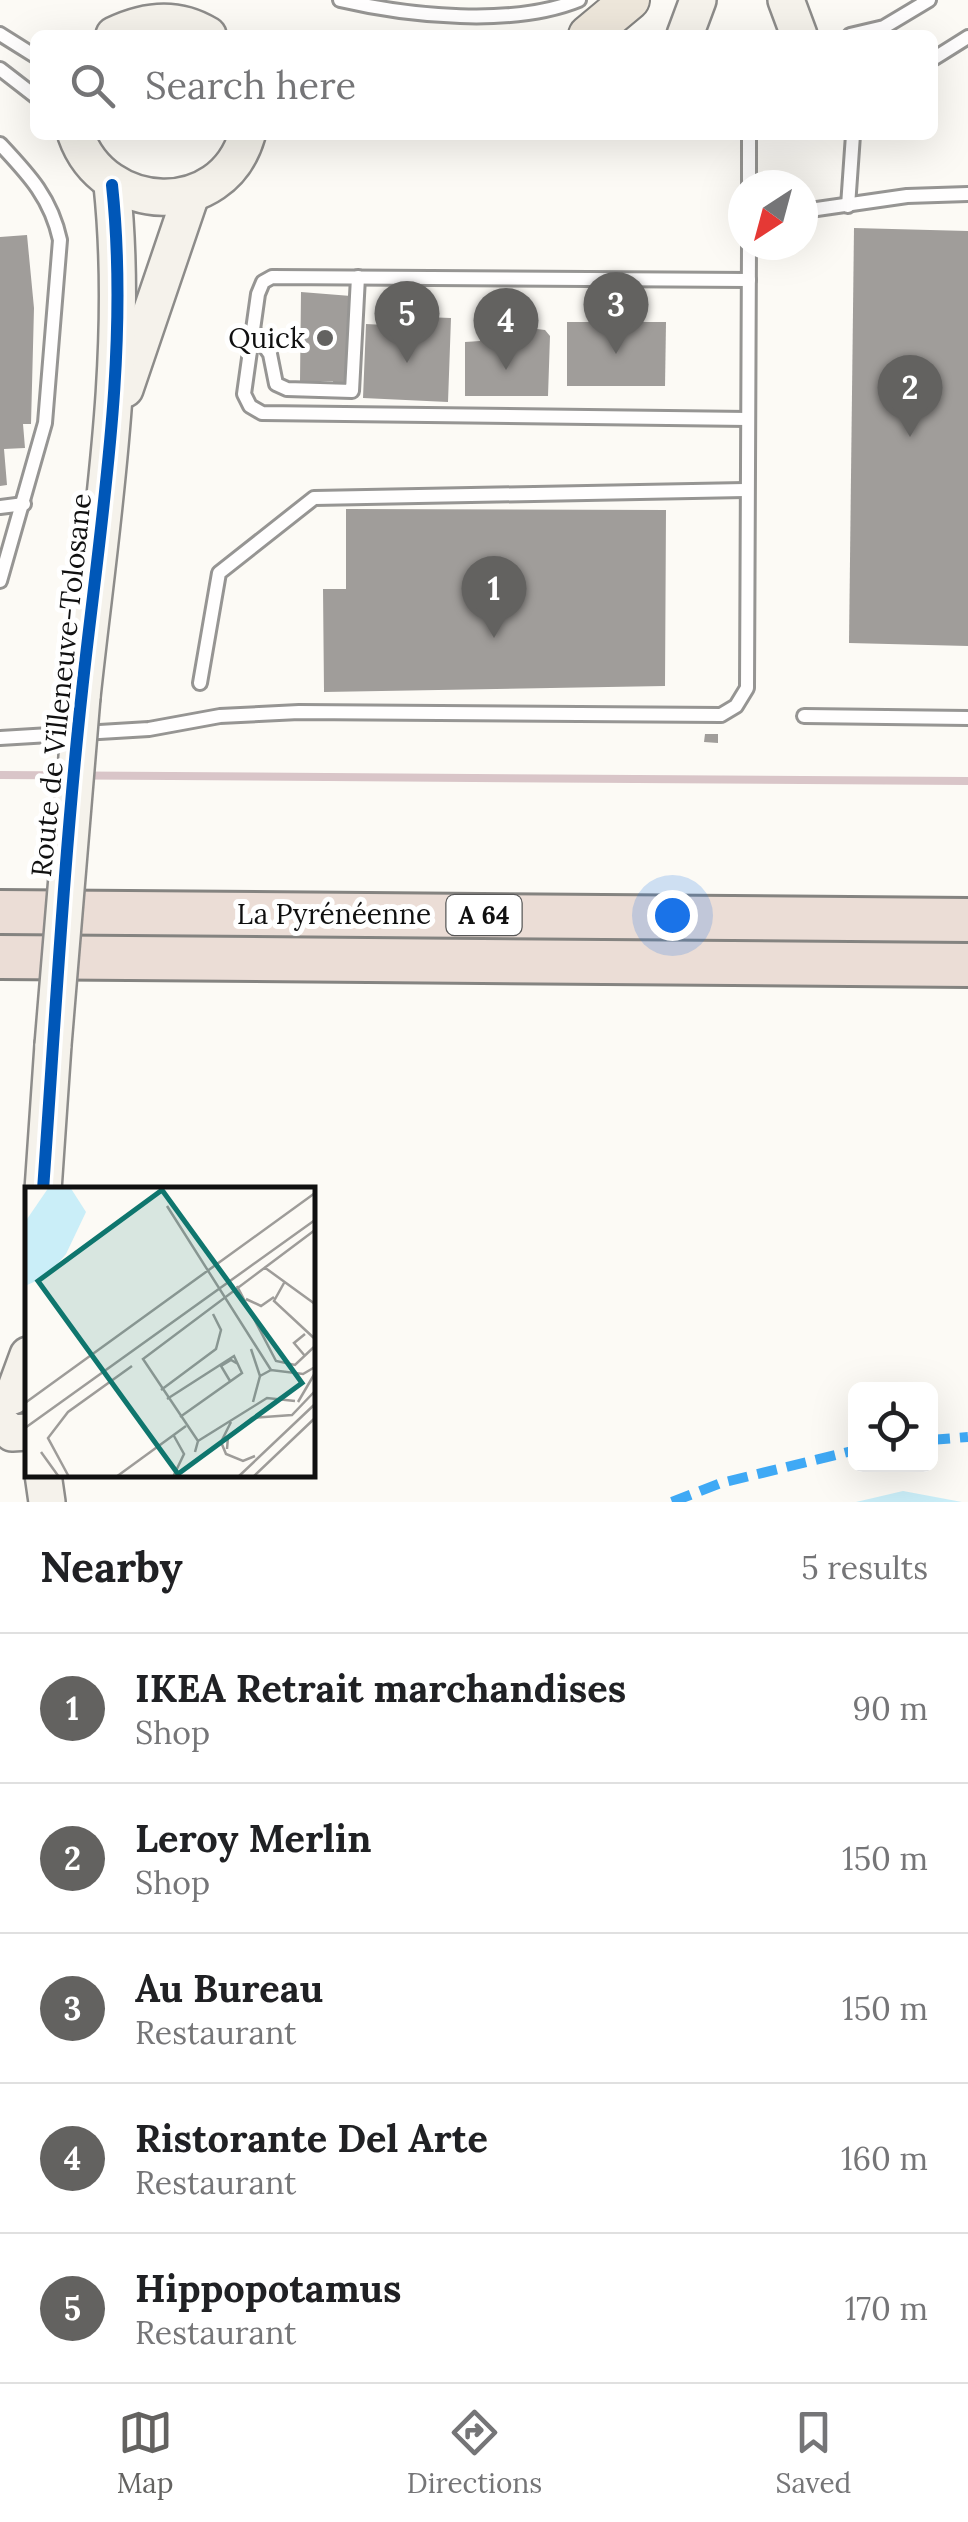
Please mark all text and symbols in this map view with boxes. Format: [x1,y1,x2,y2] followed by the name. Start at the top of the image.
[30,30,938,140] search box
[65,58,120,113] icon: search
[145,61,356,109] text: Search here
[728,170,818,260] north arrow
[584,272,648,354] pin: 3
[374,280,440,363] pin: 5
[474,288,538,370] pin: 4
[228,320,305,356] place label: Quick
[314,327,336,349] marker: Quick
[878,354,942,437] pin: 2
[23,491,99,879] street label: Route de Villeneuve-Tolosane
[462,556,526,638] pin: 1
[647,890,698,941] your location
[446,895,522,935] road number: A 64
[237,896,431,932] street label: La Pyrénéenne
[25,1187,315,1477] inset map
[848,1382,938,1472] map controls
[848,1382,938,1472] button: locate
[40,1540,183,1594] text: Nearby
[801,1547,928,1588] text: 5 results
[135,1664,626,1712] text: IKEA Retrait marchandises
[66,1688,79,1729] text: 1
[853,1688,928,1729] text: 90 m
[135,1712,210,1753] text: Shop
[135,1814,371,1862] text: Leroy Merlin
[64,1838,81,1879] text: 2
[842,1838,928,1879] text: 150 m
[135,1862,210,1903] text: Shop
[135,1964,323,2012] text: Au Bureau
[64,1988,81,2029] text: 3
[842,1988,928,2029] text: 150 m
[135,2012,297,2053] text: Restaurant
[135,2114,488,2162] text: Ristorante Del Arte
[64,2138,81,2179] text: 4
[841,2138,928,2179] text: 160 m
[135,2162,297,2203] text: Restaurant
[135,2264,401,2312] text: Hippopotamus
[64,2288,81,2329] text: 5
[845,2288,928,2329] text: 170 m
[135,2312,297,2353] text: Restaurant
[117,2405,174,2501] tab: Map
[407,2405,542,2501] tab: Directions
[776,2405,851,2501] tab: Saved

